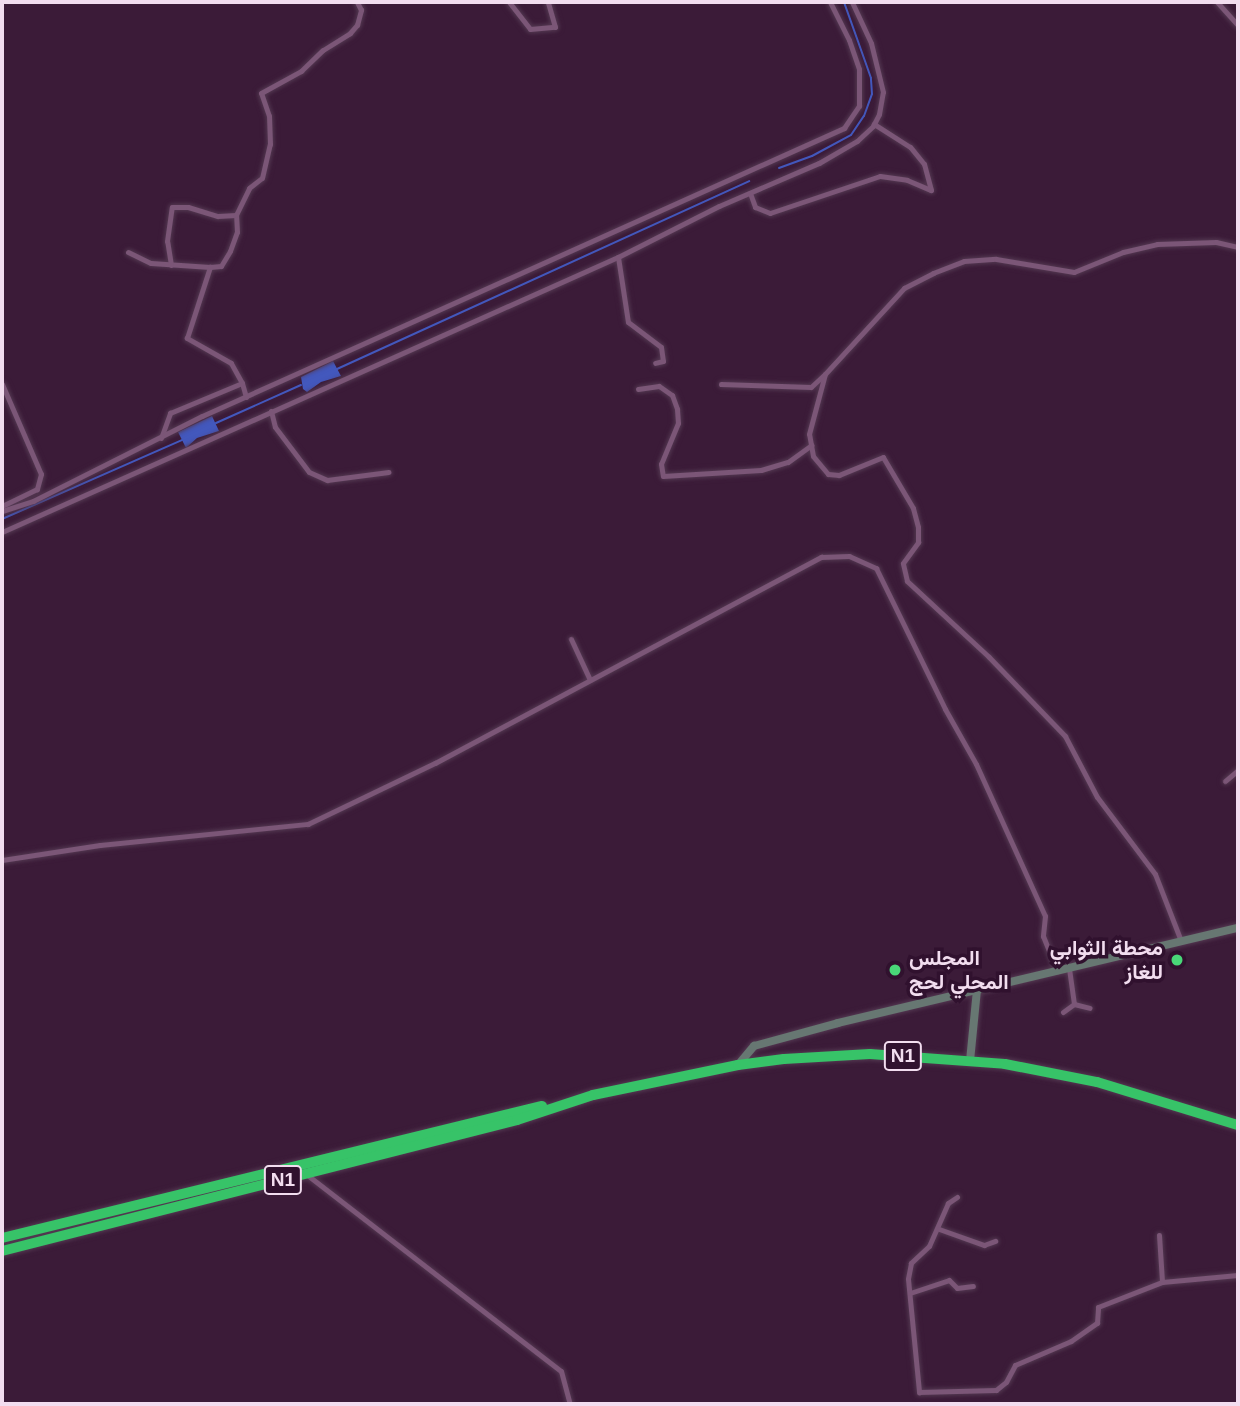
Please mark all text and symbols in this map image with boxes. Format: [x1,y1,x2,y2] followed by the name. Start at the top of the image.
[1050,935,1163,985] place label: محطة الثوابي للغاز
[909,945,1009,995] place label: المجلس المحلي لحج
[1169,952,1185,968] marker: محطة الثوابي للغاز
[887,962,903,978] marker: المجلس المحلي لحج
[884,1040,922,1072] road number: N1
[264,1164,302,1196] road number: N1

